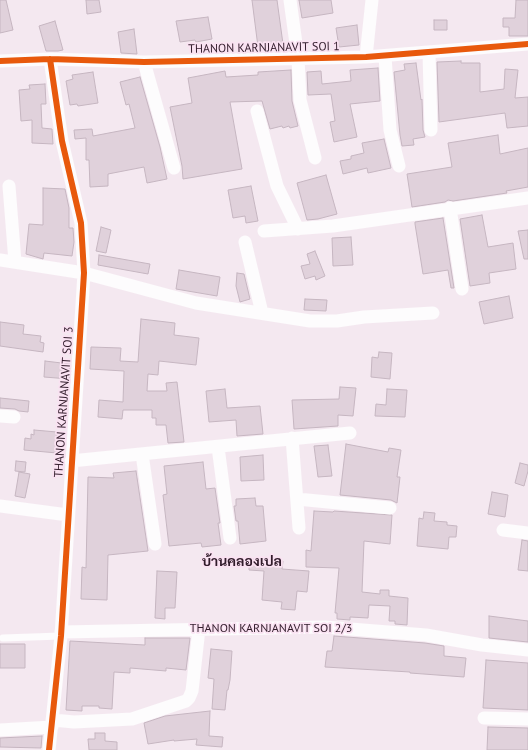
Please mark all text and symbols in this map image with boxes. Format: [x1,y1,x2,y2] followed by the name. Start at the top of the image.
[188,39,340,57] street label: THANON KARNJANAVIT SOI 1
[52,326,76,478] street label: THANON KARNJANAVIT SOI 3
[202,554,282,570] district label: บ้านคลองเปล
[190,622,352,636] street label: THANON KARNJANAVIT SOI 2/3

